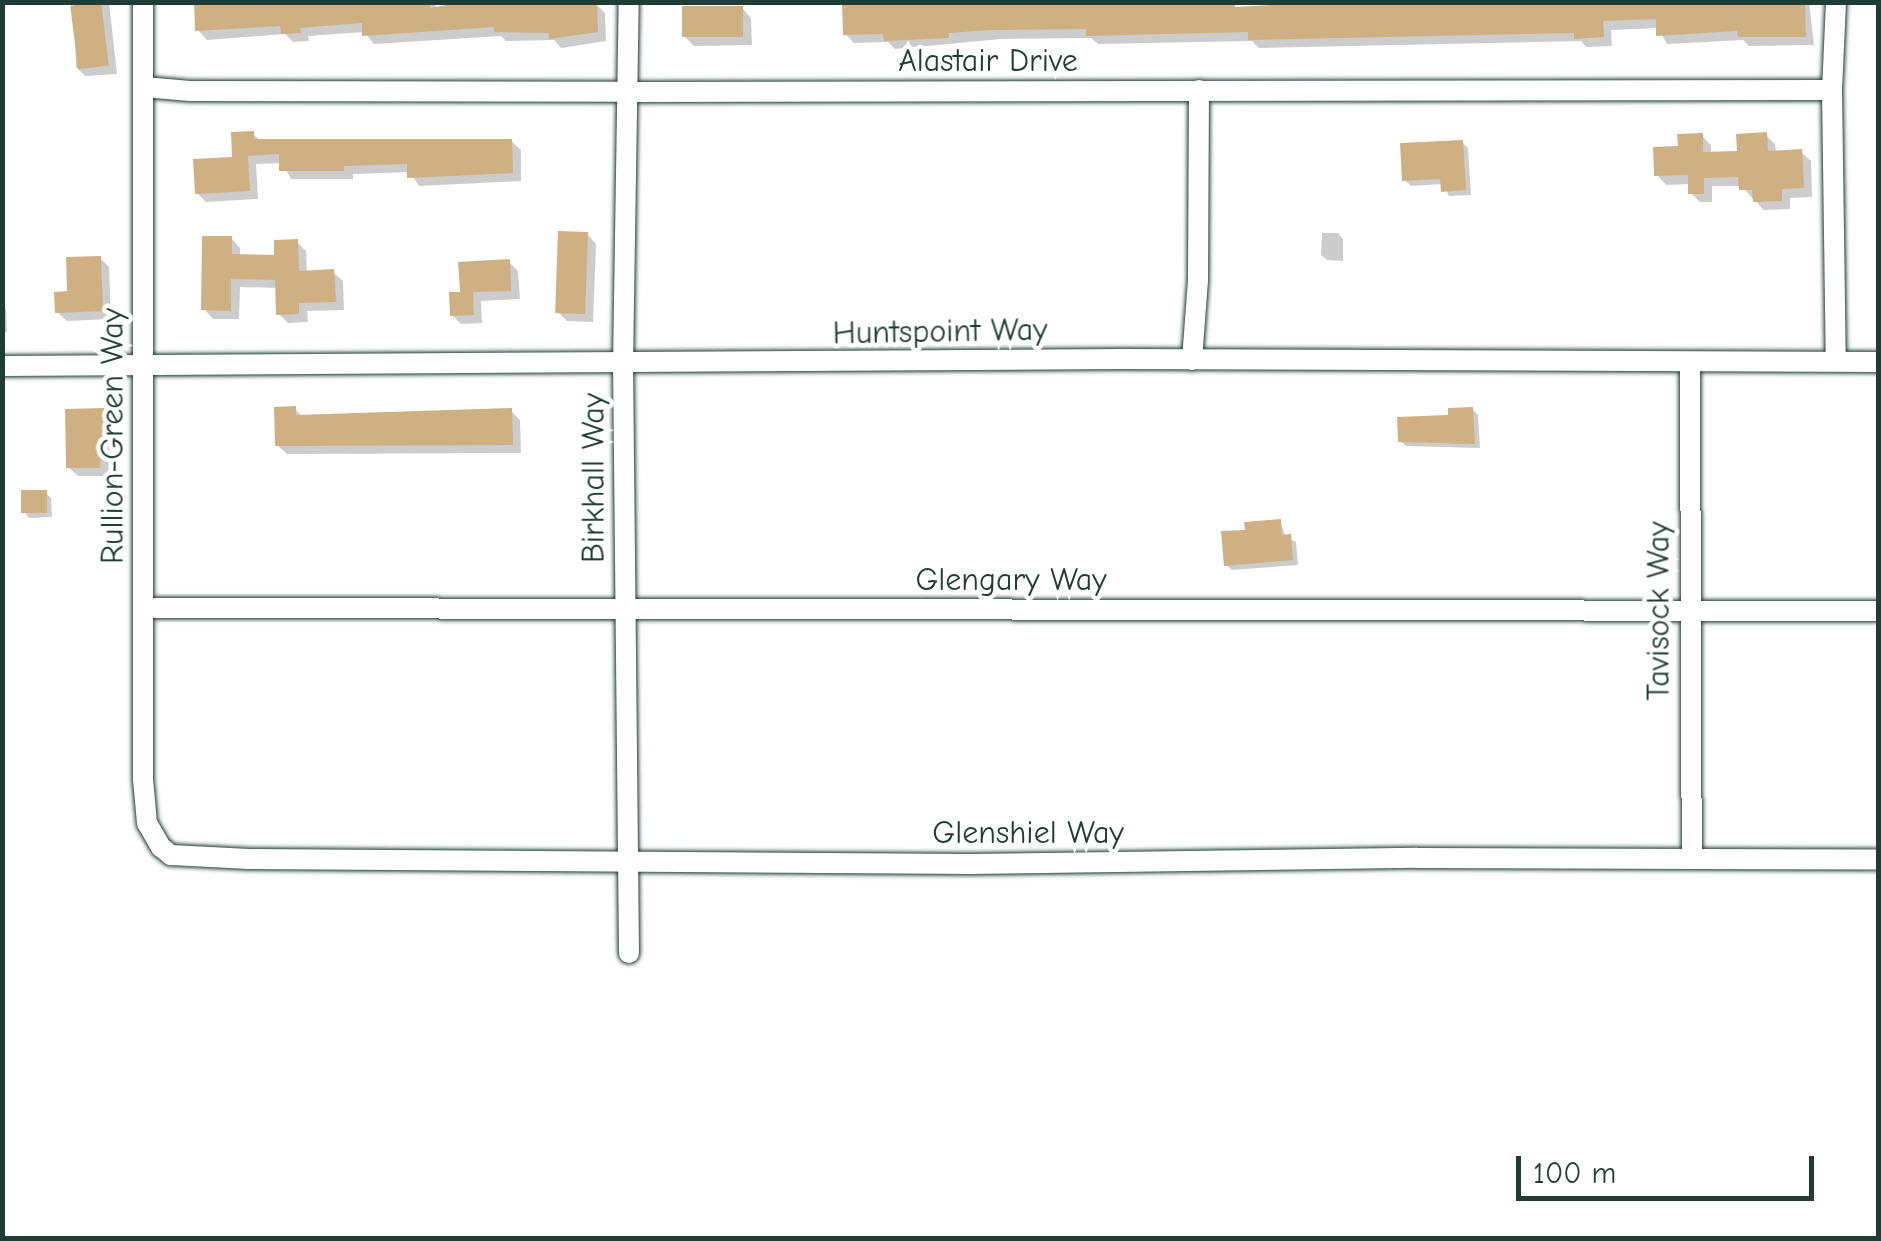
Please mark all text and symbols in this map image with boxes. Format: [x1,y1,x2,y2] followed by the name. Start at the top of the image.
[898,42,1078,80] street label: Alastair Drive
[94,308,132,564] street label: Rullion-Green Way
[832,311,1048,353] street label: Huntspoint Way
[575,393,613,563] street label: Birkhall Way
[1640,521,1678,701] street label: Tavisock Way
[915,561,1107,599] street label: Glengary Way
[932,814,1124,852] street label: Glenshiel Way
[1521,1136,1818,1198] scale bar
[1533,1156,1616,1191] text: 100 m

